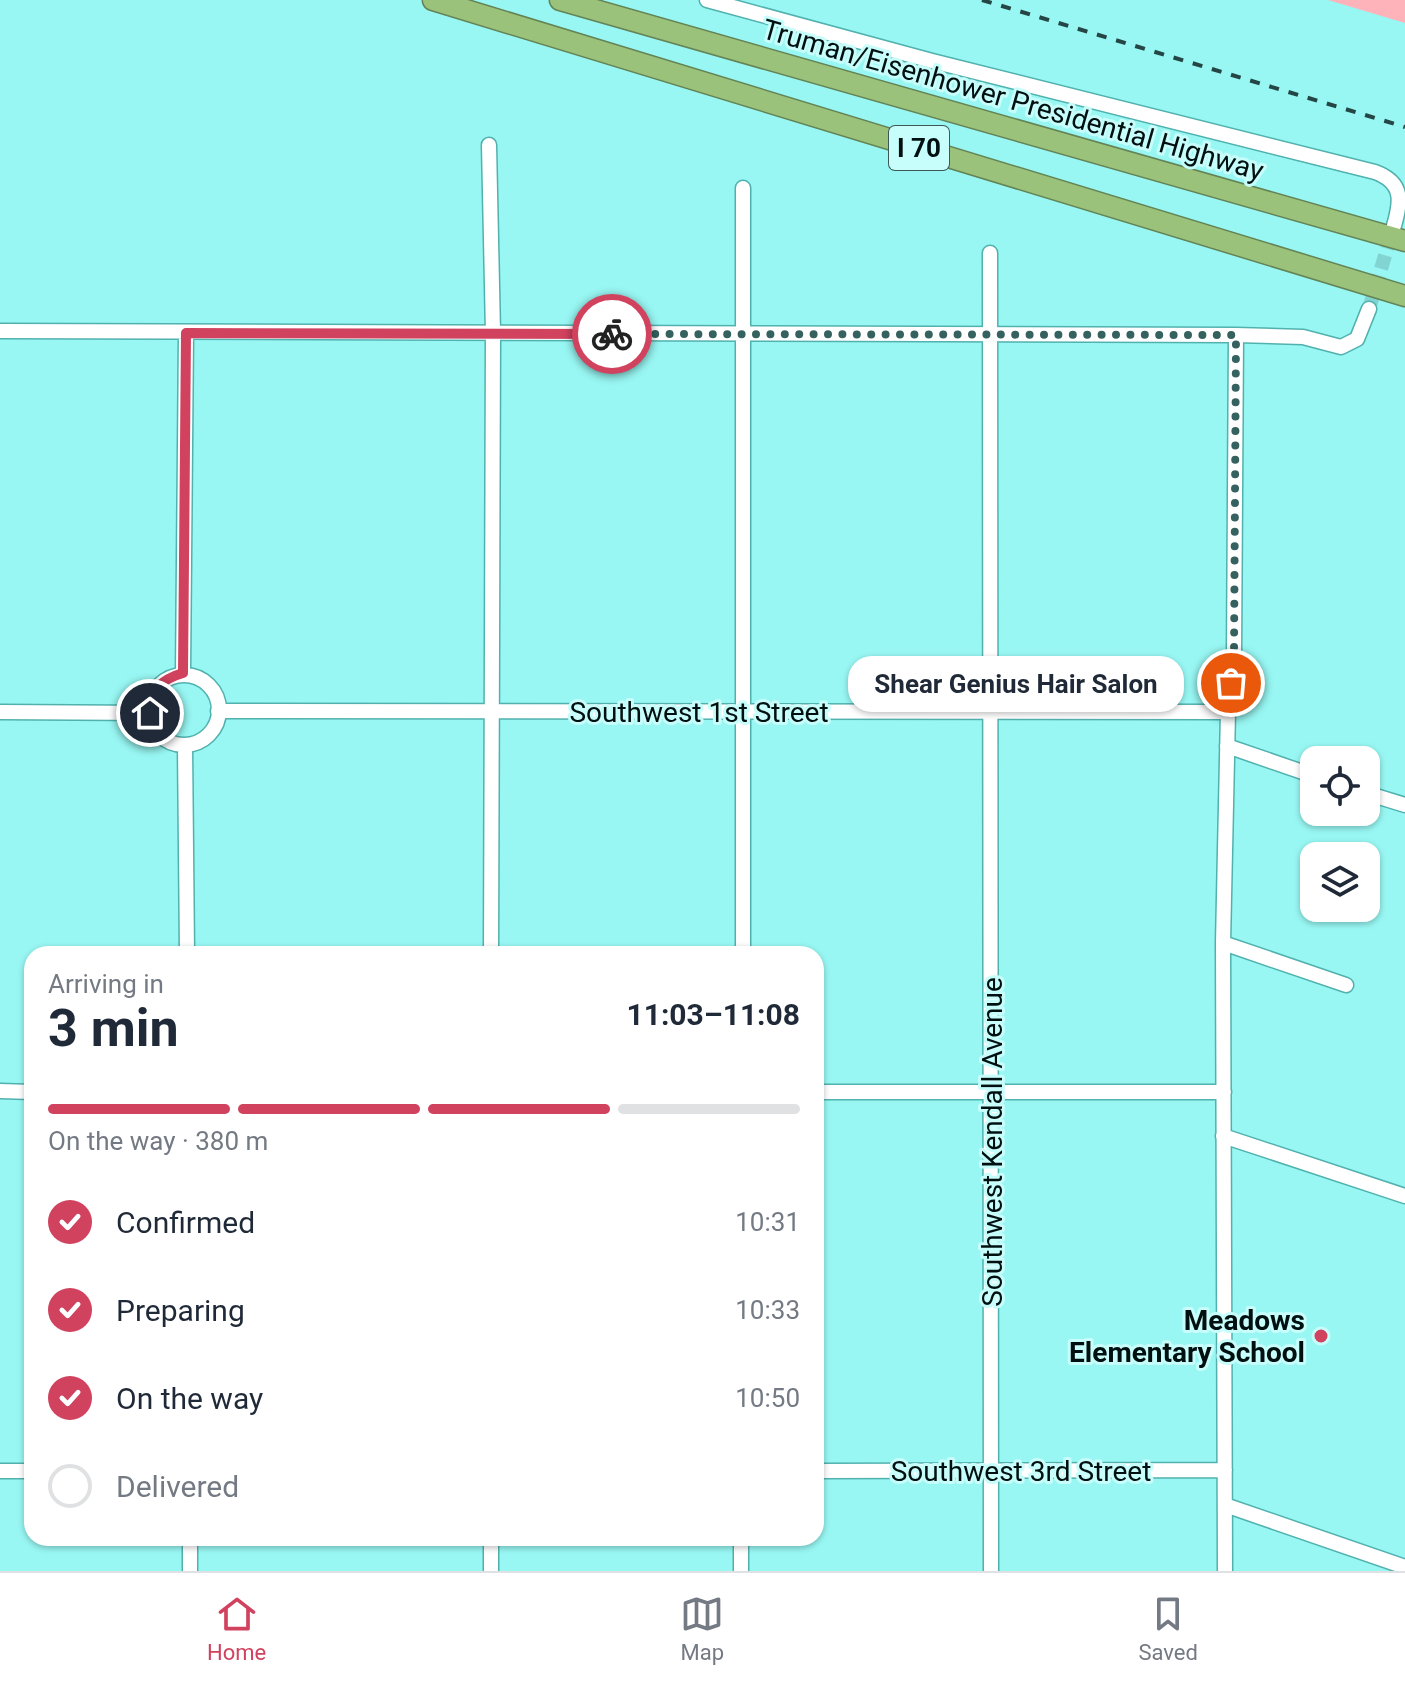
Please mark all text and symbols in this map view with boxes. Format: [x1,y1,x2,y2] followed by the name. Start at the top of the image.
[759,12,1267,188] street label: Truman/Eisenhower Presidential Highway
[889,126,949,170] road number: I 70
[572,294,652,374] courier
[590,312,634,356] icon: bike
[1197,649,1265,717] pin
[847,655,1183,711] callout: Shear Genius Hair Salon
[1209,661,1253,705] icon: bag
[874,669,1158,699] text: Shear Genius Hair Salon
[116,679,184,747] pin
[128,691,172,735] icon: home
[569,696,829,729] street label: Southwest 1st Street
[1300,746,1380,922] map controls
[1300,746,1380,826] button: locate
[1300,842,1380,922] button: layers
[48,969,164,999] text: Arriving in
[976,977,1009,1307] street label: Southwest Kendall Avenue
[626,997,800,1032] text: 11:03–11:08
[48,998,179,1059] text: 3 min
[48,1126,268,1156] text: On the way · 380 m
[48,1200,92,1244] icon: check
[116,1205,255,1240] text: Confirmed
[735,1207,800,1237] text: 10:31
[48,1288,92,1332] icon: check
[116,1293,245,1328] text: Preparing
[735,1295,800,1325] text: 10:33
[1069,1304,1305,1369] place label: Meadows Elementary School
[1312,1327,1330,1345] marker: Meadows Elementary School
[48,1376,92,1420] icon: check
[116,1381,263,1416] text: On the way
[735,1383,800,1413] text: 10:50
[891,1455,1151,1488] street label: Southwest 3rd Street
[116,1469,239,1504] text: Delivered
[207,1592,266,1665] tab: Home
[680,1592,724,1665] tab: Map
[1138,1592,1198,1665] tab: Saved

